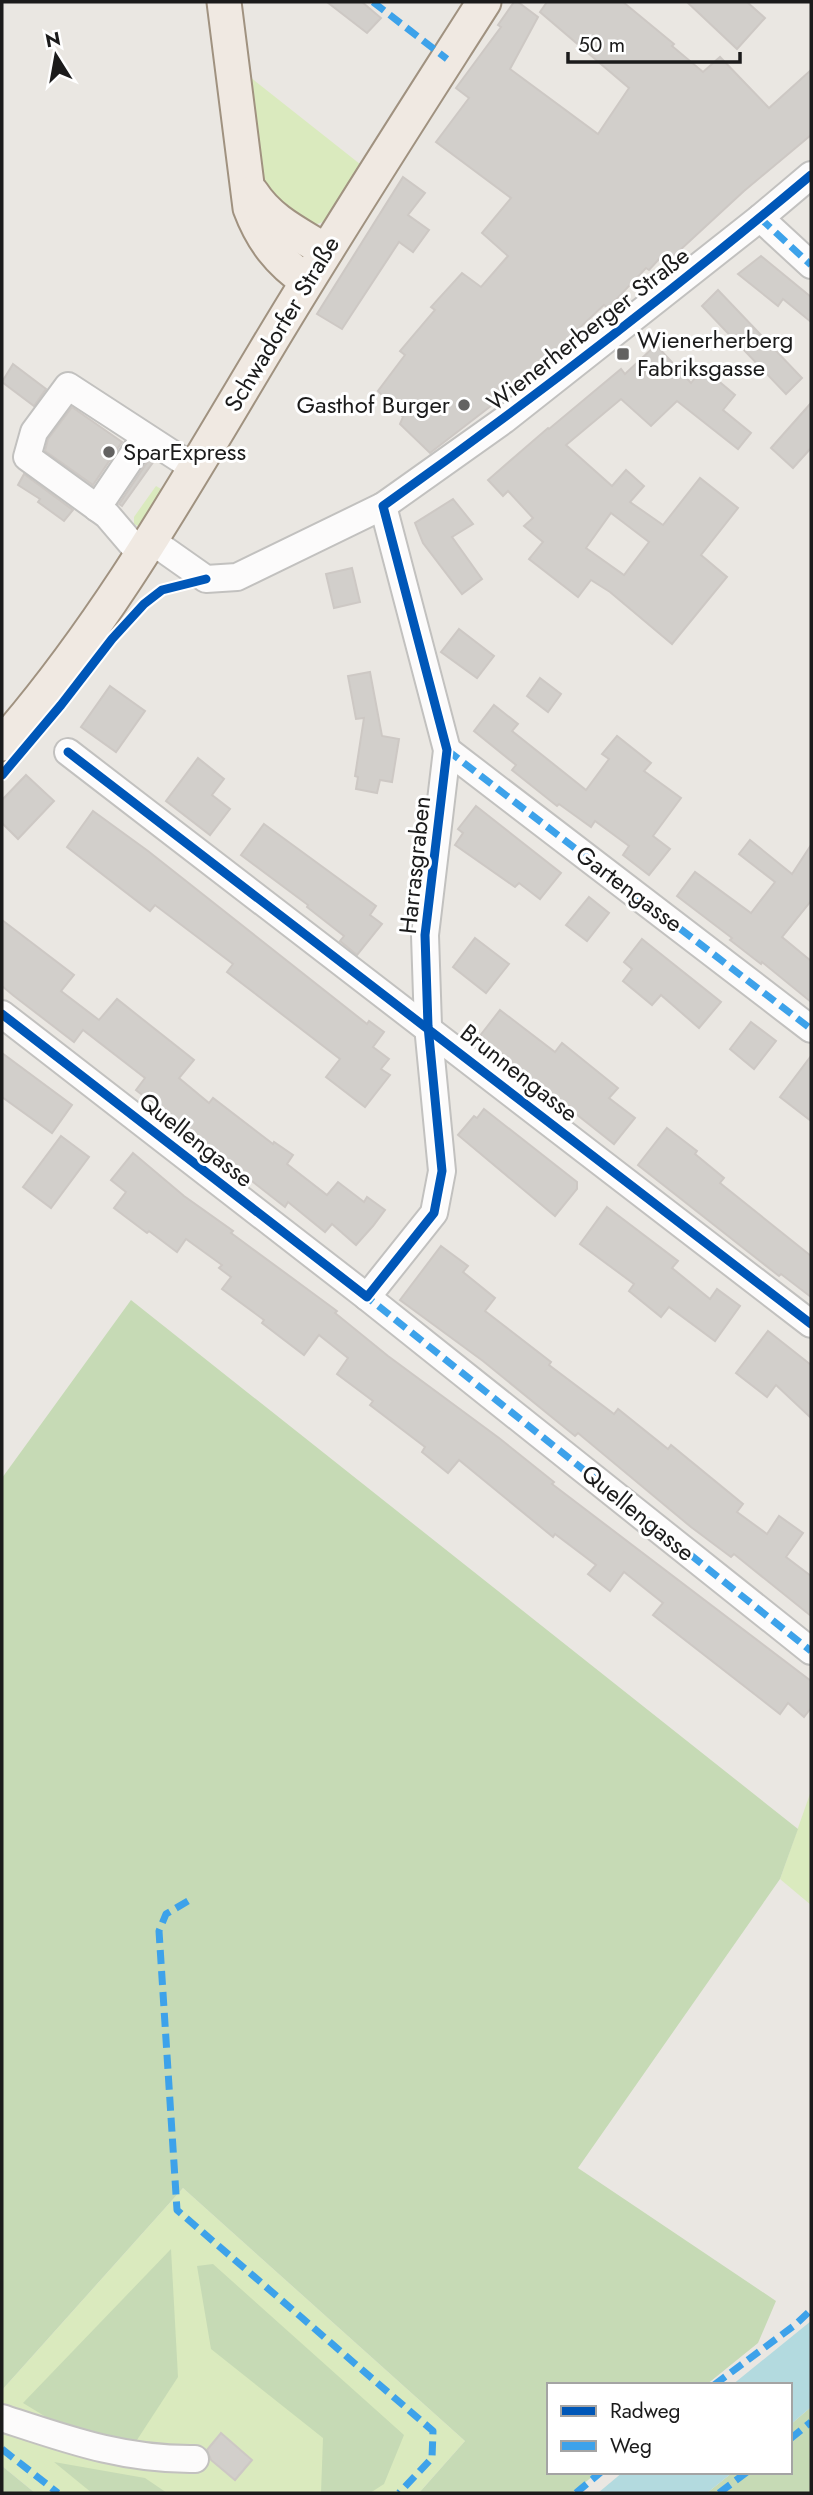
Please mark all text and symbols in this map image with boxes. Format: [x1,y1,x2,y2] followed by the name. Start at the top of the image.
[21,21,91,91] north arrow
[568,21,740,65] scale bar
[43,25,63,54] text: N
[578,30,625,60] text: 50 m
[215,229,348,418] street label: Schwadorfer Straße
[479,238,696,419] street label: Wienerherberger Straße
[637,322,793,385] place label: Wienerherberg Fabriksgasse
[615,346,631,362] marker: Wienerherberg Fabriksgasse
[297,387,451,422] place label: Gasthof Burger
[456,397,472,413] marker: Gasthof Burger
[123,434,246,469] place label: SparExpress
[101,444,117,460] marker: SparExpress
[390,794,439,936] street label: Harrasgraben
[568,837,690,941] street label: Gartengasse
[453,1015,586,1130] street label: Brunnengasse
[132,1084,261,1196] street label: Quellengasse
[574,1456,703,1569] street label: Quellengasse
[547,2383,792,2474] legend
[610,2396,681,2426] text: Radweg
[610,2431,652,2461] text: Weg

